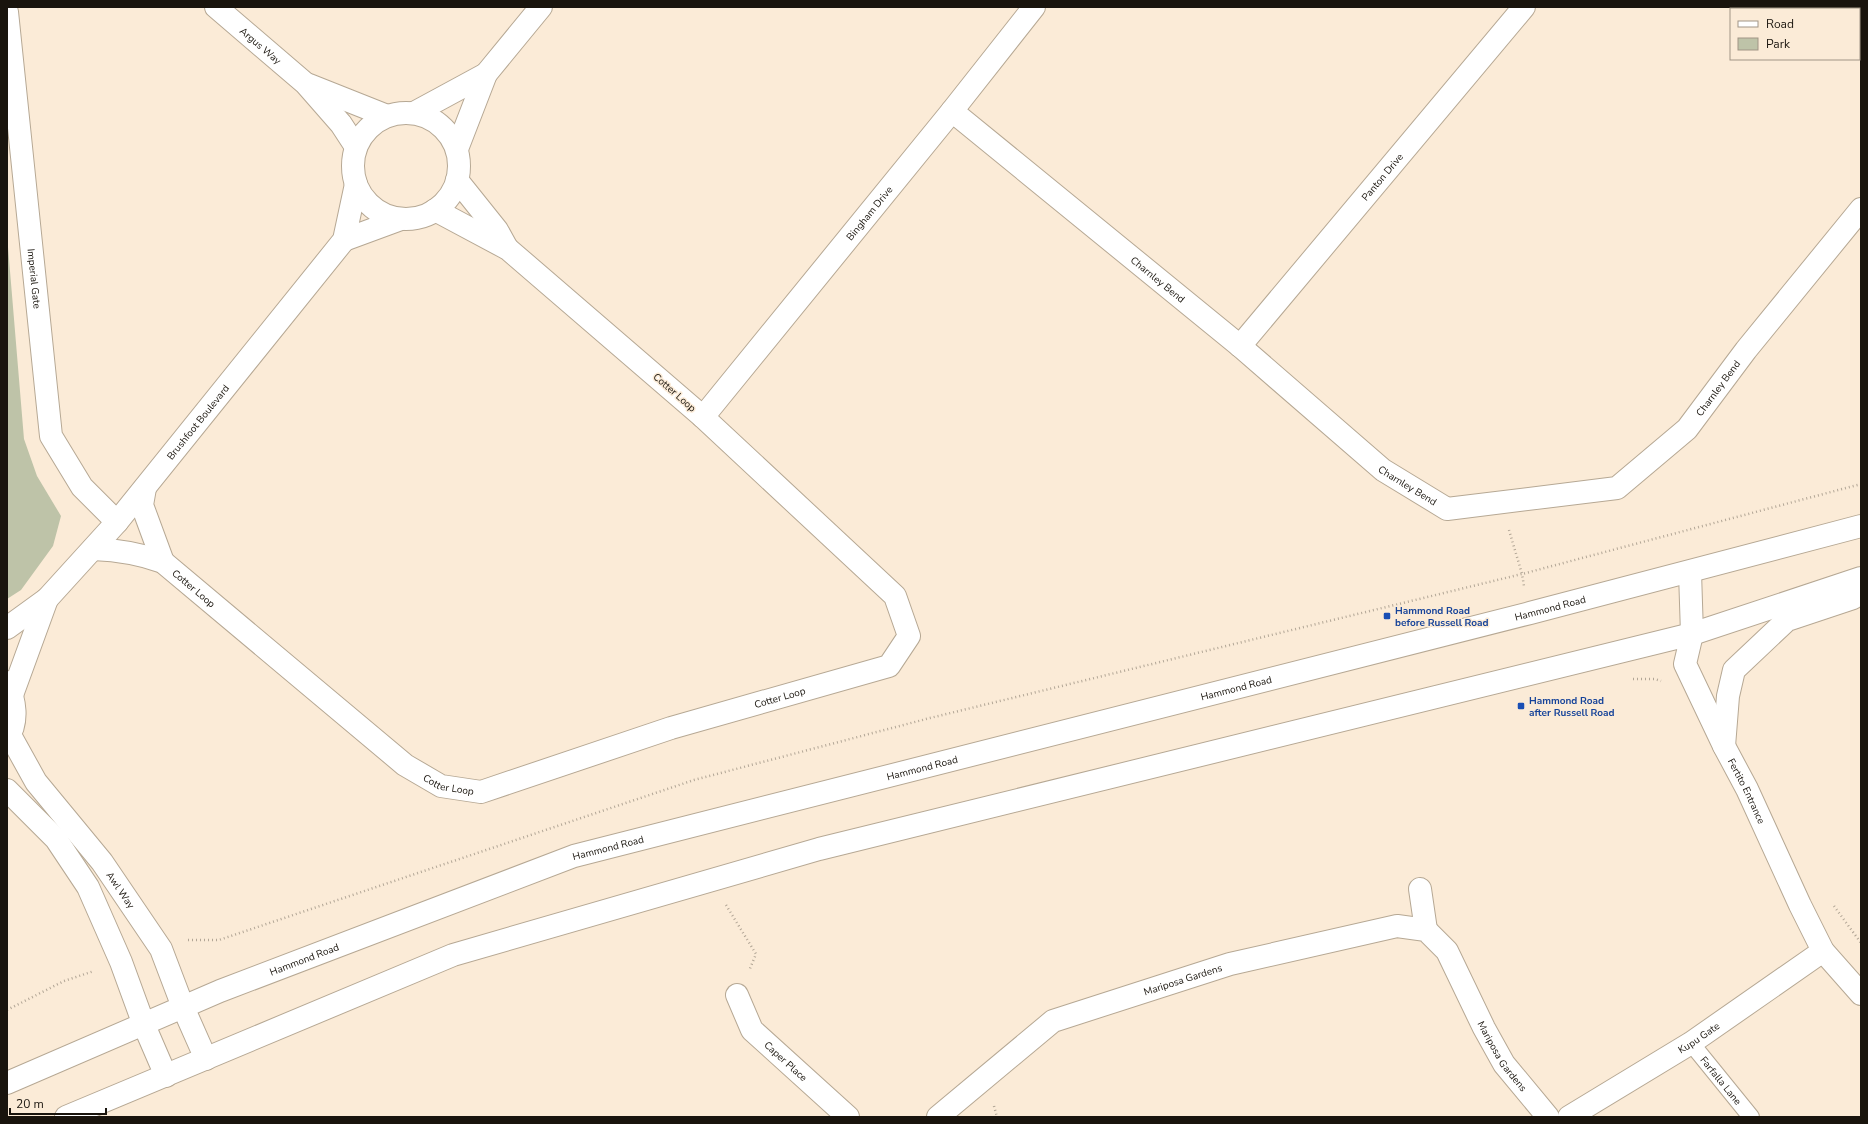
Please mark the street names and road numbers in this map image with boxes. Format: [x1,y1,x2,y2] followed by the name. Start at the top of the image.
[236,24,285,68] street label: Argus Way
[1359,150,1407,204] street label: Panton Drive
[843,183,896,244] street label: Bingham Drive
[24,248,44,309] street label: Imperial Gate
[1127,253,1188,307] street label: Charnley Bend
[1693,358,1744,419] street label: Charnley Bend
[650,370,699,415] street label: Cotter Loop
[164,382,233,463] street label: Brushfoot Boulevard
[1375,463,1439,509] street label: Charnley Bend
[169,567,218,611] street label: Cotter Loop
[1513,593,1588,625] street label: Hammond Road
[1199,673,1274,704] street label: Hammond Road
[753,684,807,712] street label: Cotter Loop
[885,753,960,784] street label: Hammond Road
[1724,756,1768,826] street label: Fertito Entrance
[420,771,475,799] street label: Cotter Loop
[571,833,646,864] street label: Hammond Road
[102,869,138,912] street label: Awl Way
[268,940,341,979] street label: Hammond Road
[1142,961,1224,999] street label: Mariposa Gardens
[1474,1019,1530,1095] street label: Mariposa Gardens
[1676,1019,1723,1057] street label: Kupu Gate
[761,1038,810,1085] street label: Caper Place
[1697,1054,1744,1108] street label: Farfalla Lane

